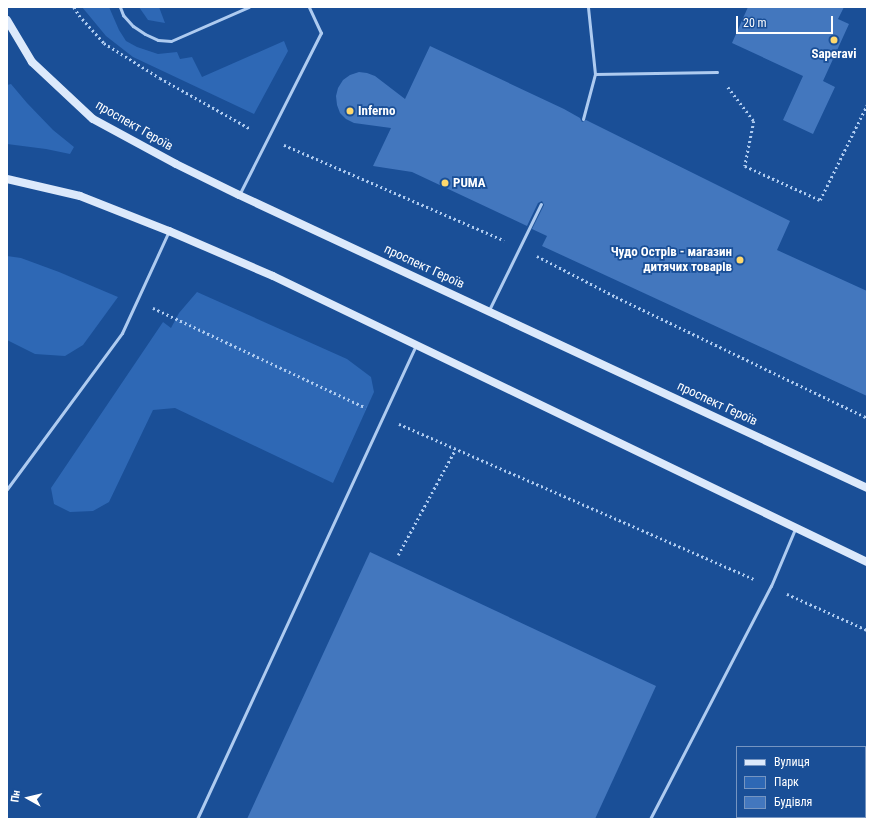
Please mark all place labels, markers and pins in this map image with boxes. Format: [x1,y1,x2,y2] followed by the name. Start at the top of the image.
[829,35,839,45] marker: Saperavi
[811,46,857,62] place label: Saperavi
[358,103,395,119] place label: Inferno
[345,106,355,116] marker: Inferno
[453,175,486,191] place label: PUMA
[440,178,450,188] marker: PUMA
[611,245,732,276] place label: Чудо Острів - магазин дитячих товарів
[735,255,745,265] marker: Чудо Острів - магазин дитячих товарів

